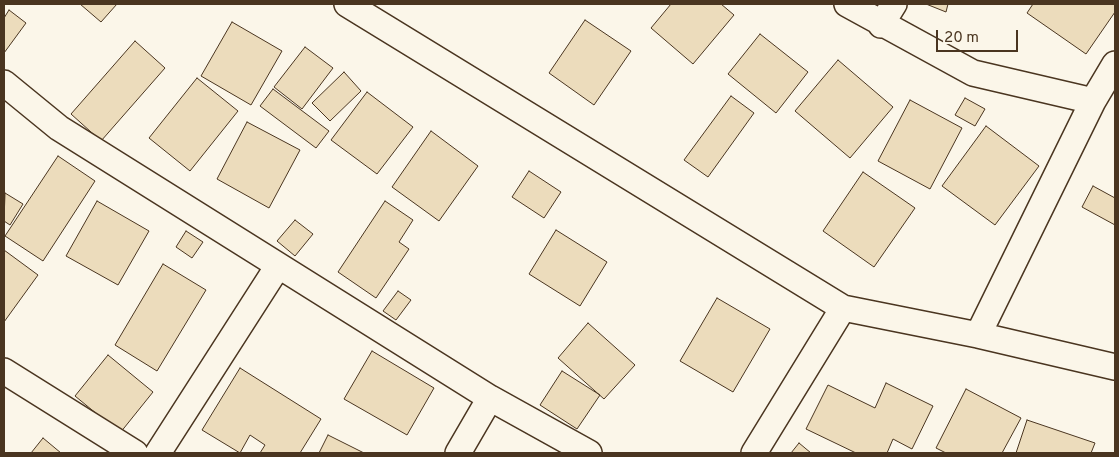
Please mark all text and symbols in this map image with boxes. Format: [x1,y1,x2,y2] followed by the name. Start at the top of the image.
[939,20,1022,52] scale bar
[944,29,979,48] text: 20 m

